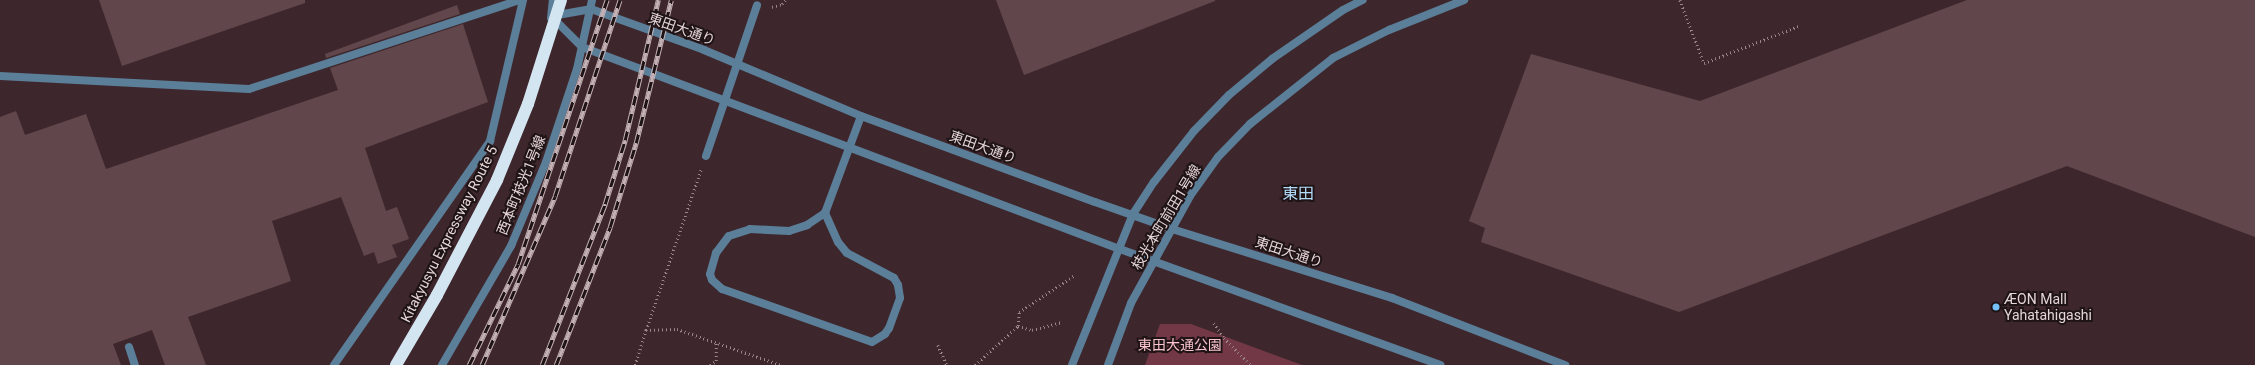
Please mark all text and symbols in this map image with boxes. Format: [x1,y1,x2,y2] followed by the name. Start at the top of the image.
[646,9,718,49] street label: 東田大通り
[947,127,1019,167] street label: 東田大通り
[493,133,549,237] street label: 西本町枝光1号線
[397,143,501,325] street label: Kitakyusyu Expressway Route 5
[1128,161,1204,273] street label: 枝光本町前田1号線
[1282,184,1314,204] district label: 東田
[1253,233,1325,271] street label: 東田大通り
[2004,291,2092,324] place label: ÆON Mall Yahatahigashi
[1991,302,2001,312] marker: ÆON Mall Yahatahigashi
[1138,337,1222,353] park label: 東田大通公園

